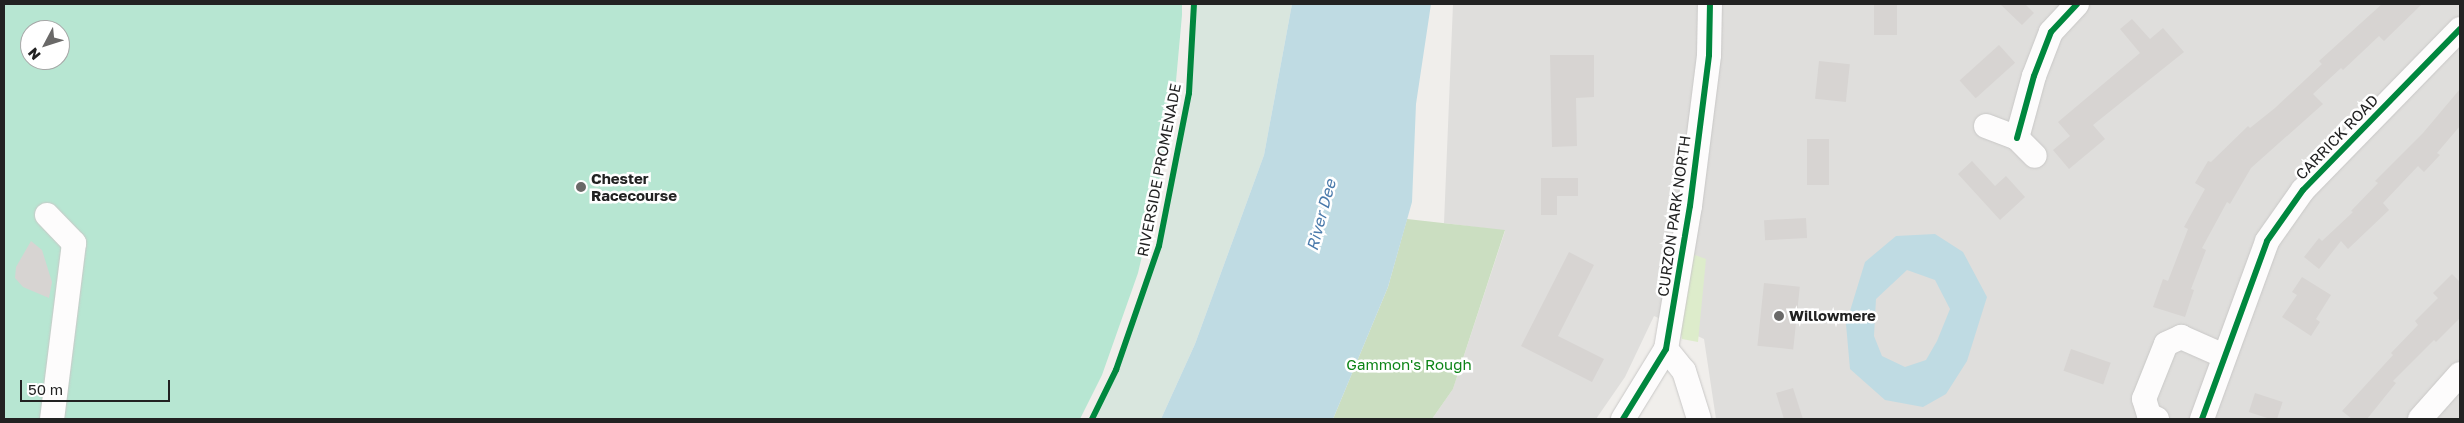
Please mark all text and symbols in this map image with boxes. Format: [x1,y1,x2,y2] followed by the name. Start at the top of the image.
[20,20,70,70] north arrow
[24,45,44,64] text: N
[1133,82,1185,258] street label: RIVERSIDE PROMENADE
[2292,91,2382,183] street label: CARRICK ROAD
[1654,134,1694,298] street label: CURZON PARK NORTH
[591,169,677,204] place label: Chester Racecourse
[1302,177,1340,253] water label: River Dee
[575,181,587,193] marker: Chester Racecourse
[1789,307,1876,325] place label: Willowmere
[1773,310,1785,322] marker: Willowmere
[1346,356,1472,374] park label: Gammon's Rough
[22,370,172,402] scale bar
[28,380,63,398] text: 50 m

